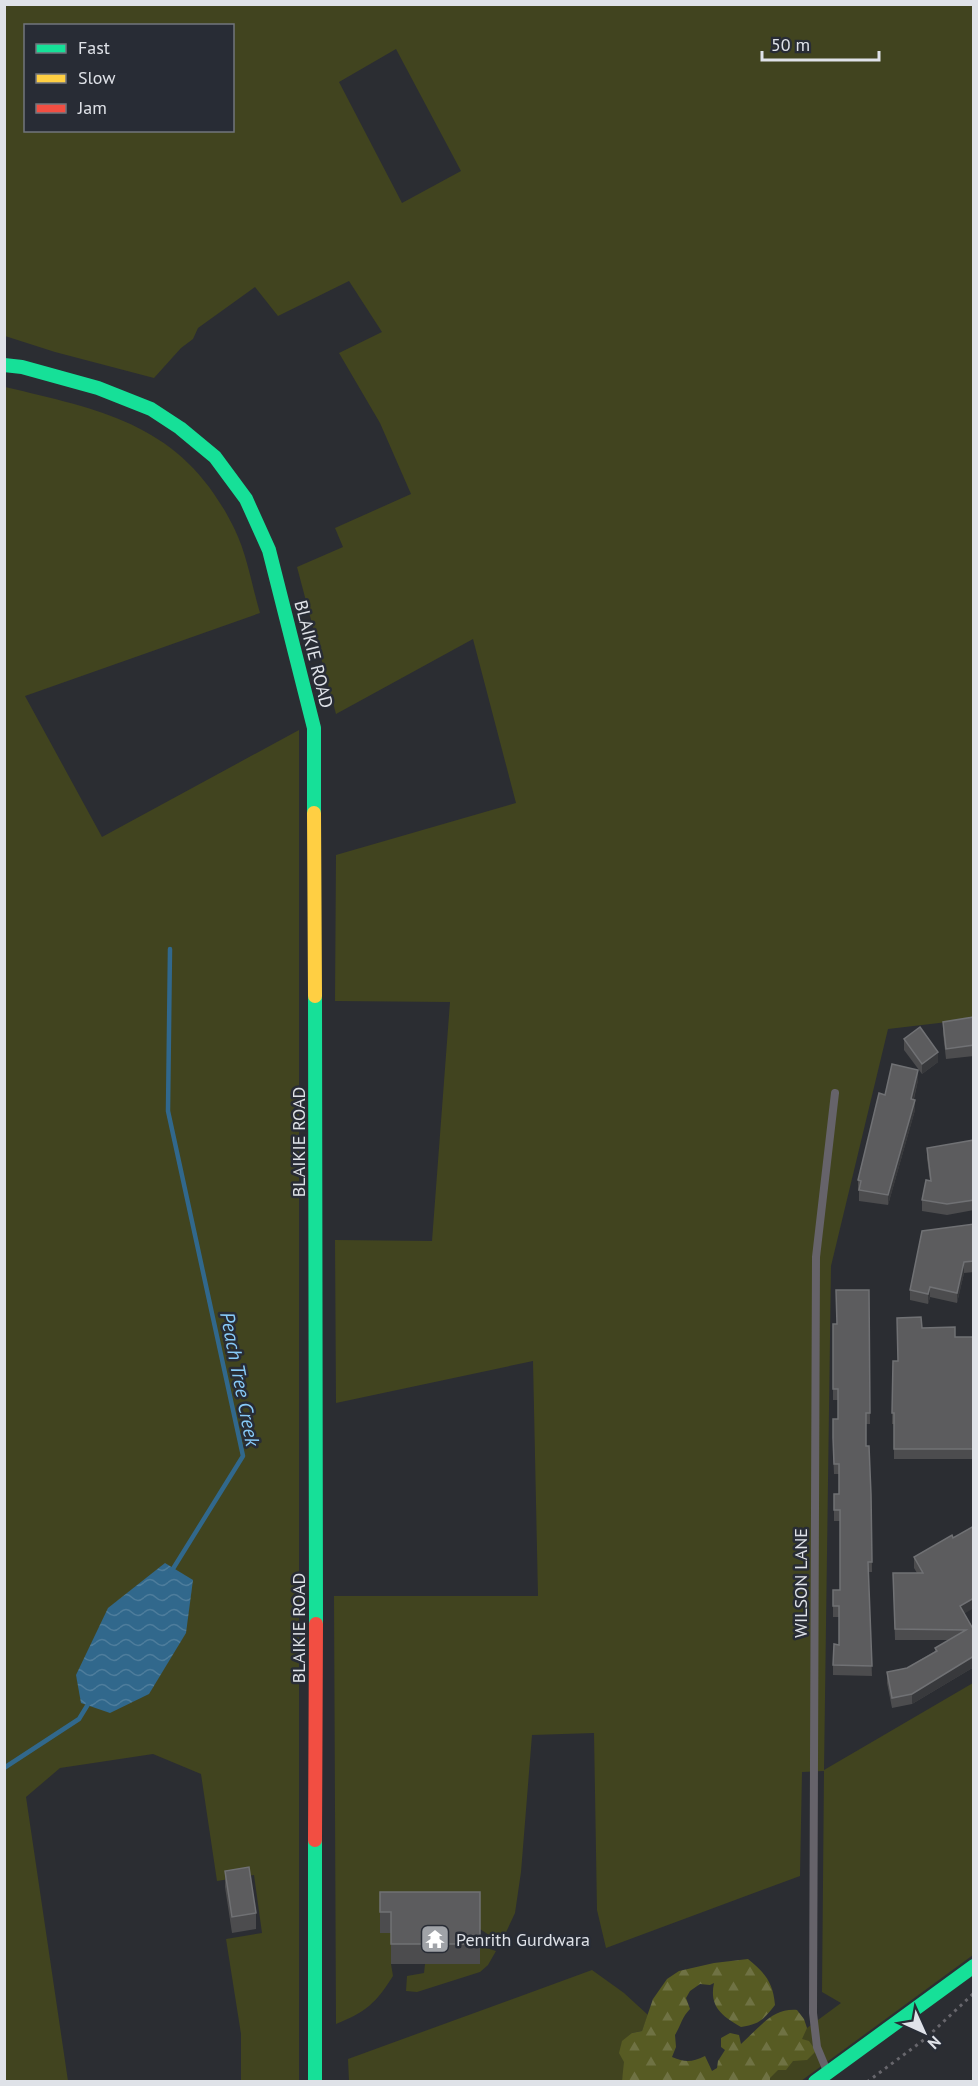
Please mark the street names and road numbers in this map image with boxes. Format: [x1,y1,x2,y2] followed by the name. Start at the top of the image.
[289,598,339,710] street label: BLAIKIE ROAD
[287,1087,310,1197] street label: BLAIKIE ROAD
[789,1528,812,1638] street label: WILSON LANE
[287,1573,310,1683] street label: BLAIKIE ROAD

